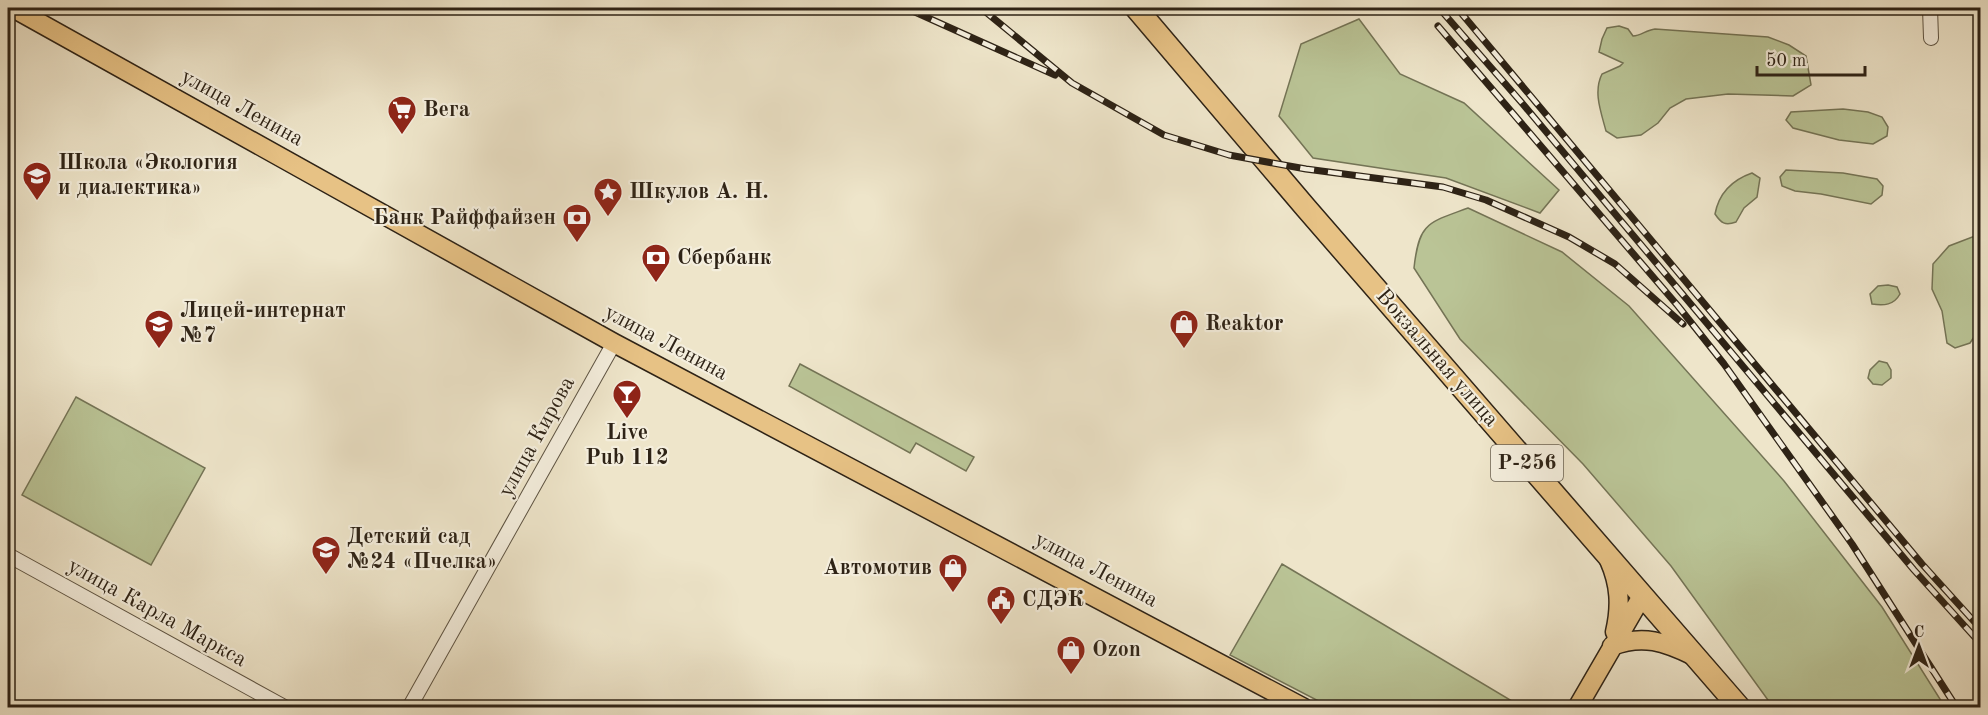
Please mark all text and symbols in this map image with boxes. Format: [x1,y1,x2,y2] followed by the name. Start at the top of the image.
[1757,39,1865,77] scale bar
[1766,52,1806,70] text: 50 m
[177,65,307,151] street label: улица Ленина
[386,94,418,136] supermarket icon: Вега
[423,99,470,121] place label: Вега
[58,152,238,199] place label: Школа «Экология и диалектика»
[21,160,53,202] school or university icon: Школа «Экология и диалектика»
[592,176,624,218] place icon: Шкулов А. Н.
[629,181,769,203] place label: Шкулов А. Н.
[561,202,593,244] bank icon: Банк Райффайзен
[373,207,556,230] place label: Банк Райффайзен
[640,242,672,284] bank icon: Сбербанк
[677,247,772,269] place label: Сбербанк
[1371,285,1503,431] street label: Вокзальная улица
[180,300,346,347] place label: Лицей-интернат №7
[601,301,732,385] street label: улица Ленина
[143,308,175,350] school or university icon: Лицей-интернат №7
[1168,308,1200,350] shop icon: Reaktor
[1205,313,1284,335] place label: Reaktor
[495,373,579,501] street label: улица Кирова
[611,378,643,420] bar icon: Live Pub 112
[585,422,669,469] place label: Live Pub 112
[1491,445,1563,481] road number: Р-256
[347,526,497,573] place label: Детский сад №24 «Пчелка»
[1031,528,1162,612] street label: улица Ленина
[310,534,342,576] school or university icon: Детский сад №24 «Пчелка»
[937,552,969,594] shop icon: Автомотив
[64,555,250,671] street label: улица Карла Маркса
[823,557,932,579] place label: Автомотив
[985,584,1017,626] public building icon: СДЭК
[1022,589,1084,611] place label: СДЭК
[1889,616,1949,676] north arrow
[1914,625,1924,641] text: С
[1055,634,1087,676] shop icon: Ozon
[1092,639,1141,661] place label: Ozon

